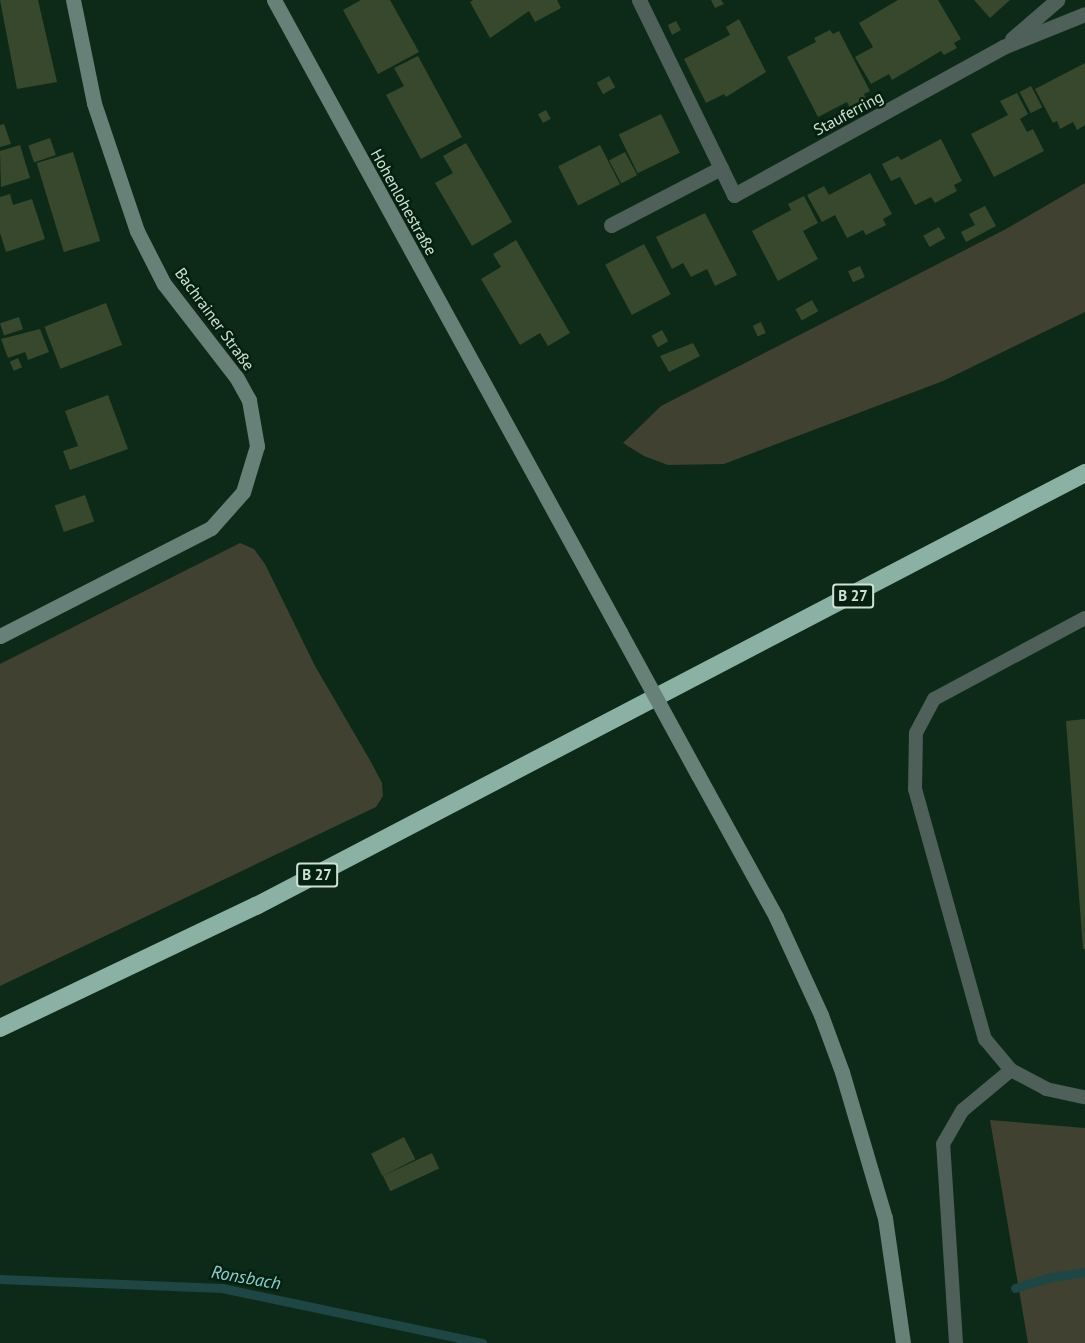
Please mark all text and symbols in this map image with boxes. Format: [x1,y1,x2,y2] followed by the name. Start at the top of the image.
[810,87,886,139] street label: Stauferring
[367,146,441,258] street label: Hohenlohestraße
[171,264,259,374] street label: Bachrainer Straße
[832,584,874,608] road number: B 27
[296,863,338,887] road number: B 27
[210,1261,282,1295] water label: Ronsbach

